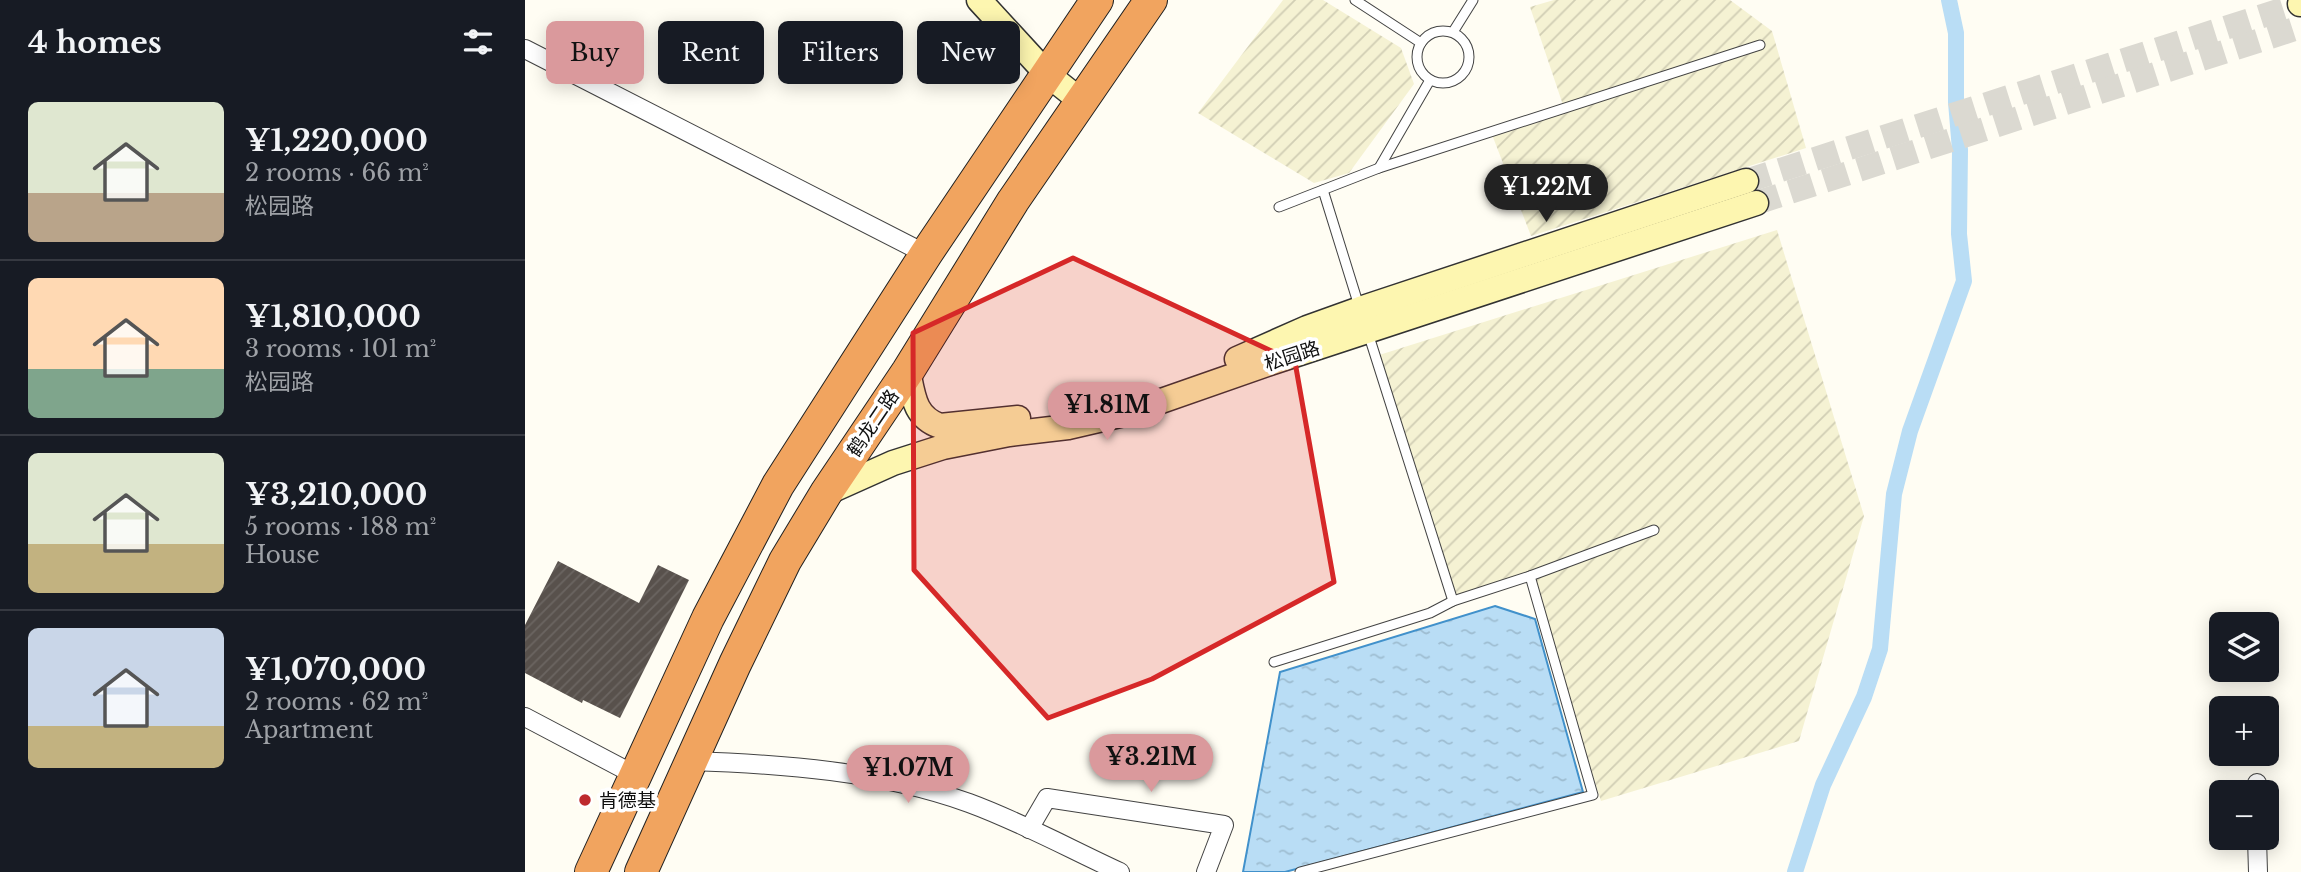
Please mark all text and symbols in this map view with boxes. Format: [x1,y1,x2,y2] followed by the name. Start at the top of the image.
[546,21,644,84] chip: Buy
[658,21,764,84] chip: Rent
[778,21,903,84] chip: Filters
[917,21,1020,84] chip: New
[459,23,497,61] icon: filters
[28,24,162,61] text: 4 homes
[245,122,428,159] text: ¥1,220,000
[84,130,168,214] icon: home
[245,159,429,187] text: 2 rooms · 66 m²
[1489,164,1603,224] pin: ¥1.22M
[1500,173,1592,201] text: ¥1.22M
[245,192,314,220] text: 松园路
[245,298,421,335] text: ¥1,810,000
[84,306,168,390] icon: home
[245,335,436,363] text: 3 rooms · 101 m²
[1261,336,1323,376] street label: 松园路
[245,368,314,396] text: 松园路
[1050,382,1164,442] pin: ¥1.81M
[842,385,904,461] street label: 鹤龙二路
[1064,391,1150,419] text: ¥1.81M
[245,476,427,513] text: ¥3,210,000
[84,481,168,565] icon: home
[245,513,436,541] text: 5 rooms · 188 m²
[245,541,320,569] text: House
[2209,612,2279,850] map controls
[2209,612,2279,682] button: layers
[245,651,426,688] text: ¥1,070,000
[84,656,168,740] icon: home
[245,688,428,716] text: 2 rooms · 62 m²
[2209,696,2279,766] button: +
[245,716,373,744] text: Apartment
[1094,734,1208,794] pin: ¥3.21M
[1105,743,1197,771] text: ¥3.21M
[851,746,965,805] pin: ¥1.07M
[863,754,953,782] text: ¥1.07M
[2209,780,2279,850] button: −
[599,789,656,812] place label: 肯德基
[577,792,593,808] marker: 肯德基

